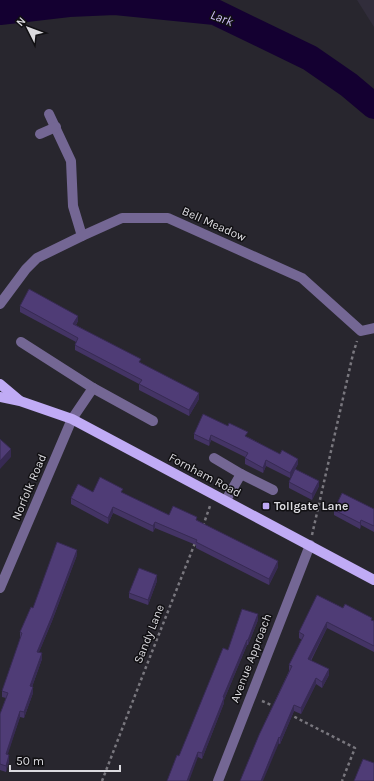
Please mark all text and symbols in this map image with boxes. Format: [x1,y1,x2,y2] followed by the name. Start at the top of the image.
[209,7,236,29] water label: Lark
[8,8,48,48] north arrow
[13,14,28,29] text: N
[180,204,248,244] street label: Bell Meadow
[167,450,243,500] street label: Fornham Road
[9,452,49,522] street label: Norfolk Road
[274,499,348,513] place label: Tollgate Lane
[261,501,271,511] marker: Tollgate Lane
[131,603,167,665] street label: Sandy Lane
[228,612,274,704] street label: Avenue Approach
[10,747,120,773] scale bar
[16,754,44,768] text: 50 m

